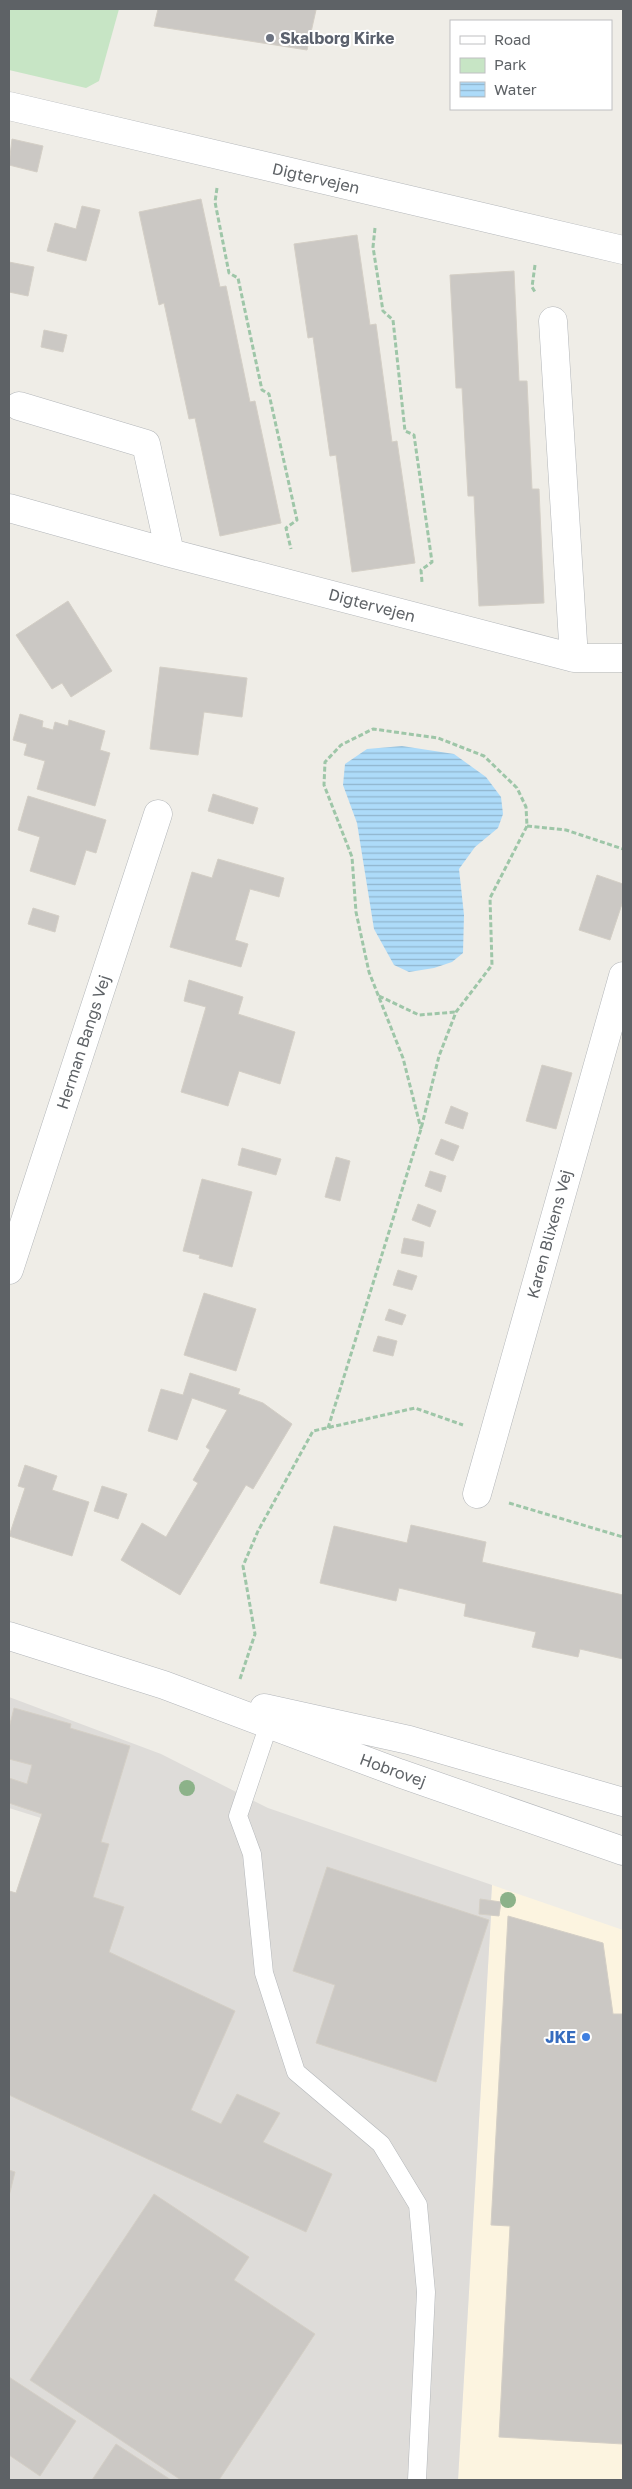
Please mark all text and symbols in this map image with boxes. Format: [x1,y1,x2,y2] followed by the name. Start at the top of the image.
[450,20,612,110] legend
[280,28,394,48] place label: Skalborg Kirke
[494,30,531,48] text: Road
[264,32,276,44] marker: Skalborg Kirke
[494,55,527,73] text: Park
[494,80,537,98] text: Water
[270,158,362,198] street label: Digtervejen
[326,584,418,626] street label: Digtervejen
[52,972,114,1112] street label: Herman Bangs Vej
[522,1167,576,1301] street label: Karen Blixens Vej
[357,1749,429,1791] street label: Hobrovej
[545,2027,576,2047] place label: JKE
[580,2031,592,2043] marker: JKE

